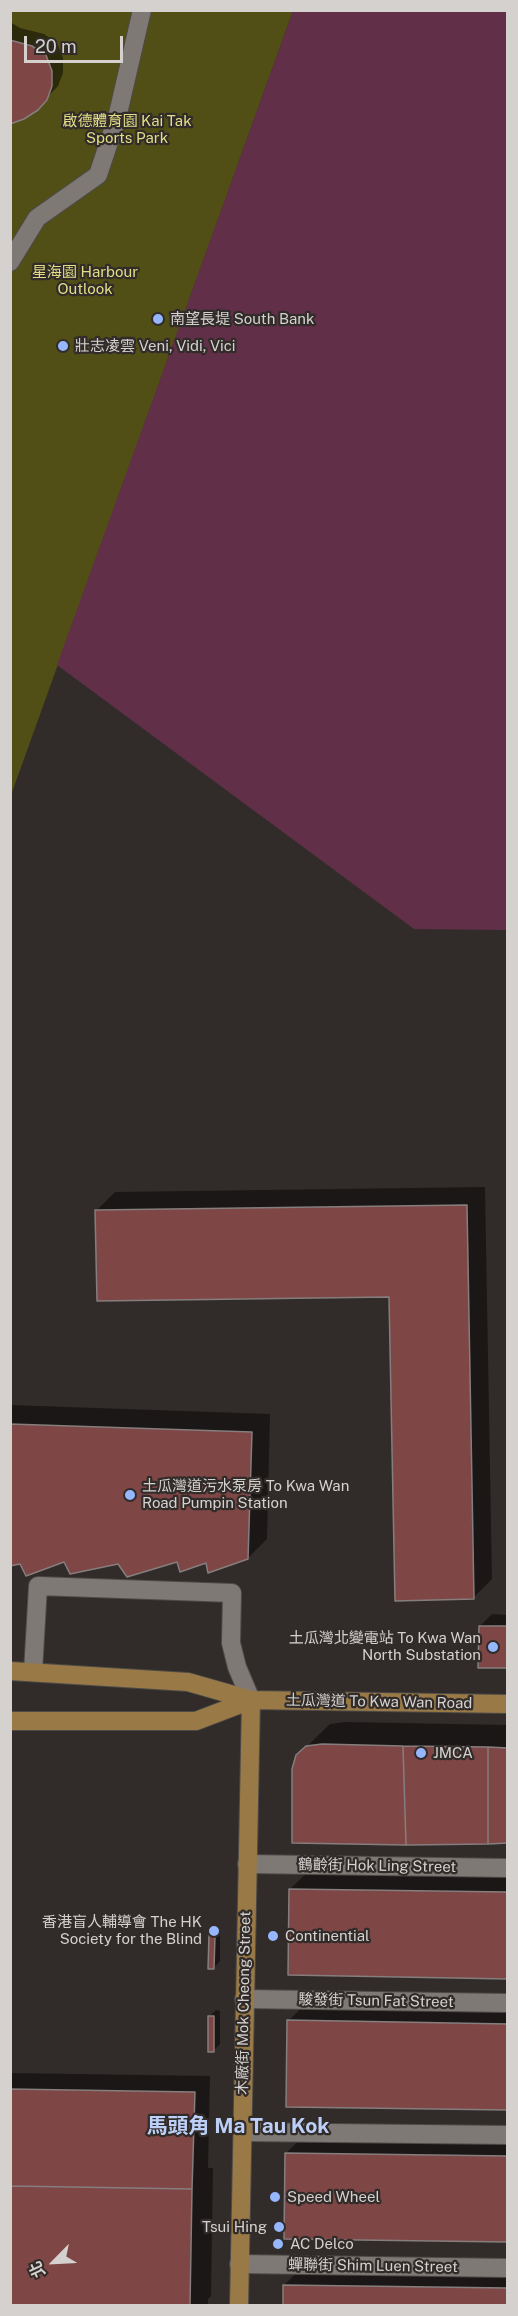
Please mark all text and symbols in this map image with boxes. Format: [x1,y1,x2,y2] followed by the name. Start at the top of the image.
[27,24,126,62] scale bar
[35,36,77,57] text: 20 m
[62,112,192,147] park label: 啟德體育園 Kai Tak Sports Park
[32,263,138,298] park label: 星海園 Harbour Outlook
[170,310,314,328] place label: 南望長堤 South Bank
[151,312,165,326] marker: 南望長堤 South Bank
[75,337,236,355] place label: 壯志凌雲 Veni, Vidi, Vici
[56,339,70,353] marker: 壯志凌雲 Veni, Vidi, Vici
[142,1477,349,1512] place label: 土瓜灣道污水泵房 To Kwa Wan Road Pumpin Station
[123,1488,137,1502] marker: 土瓜灣道污水泵房 To Kwa Wan Road Pumpin Station
[289,1629,481,1664] place label: 土瓜灣北變電站 To Kwa Wan North Substation
[486,1640,500,1654] marker: 土瓜灣北變電站 To Kwa Wan North Substation
[286,1691,472,1713] street label: 土瓜灣道 To Kwa Wan Road
[433,1744,473,1762] place label: JMCA
[414,1746,428,1760] marker: JMCA
[298,1856,456,1876] street label: 鶴齡街 Hok Ling Street
[233,1911,255,2095] street label: 木廠街 Mok Cheong Street
[42,1913,202,1948] place label: 香港盲人輔導會 The HK Society for the Blind
[207,1924,221,1938] marker: 香港盲人輔導會 The HK Society for the Blind
[285,1927,370,1945] place label: Continential
[266,1929,280,1943] marker: Continential
[298,1991,454,2011] street label: 駿發街 Tsun Fat Street
[146,2114,330,2140] district label: 馬頭角 Ma Tau Kok
[287,2188,380,2206] place label: Speed Wheel
[268,2190,282,2204] marker: Speed Wheel
[202,2218,267,2236] place label: Tsui Hing
[272,2220,286,2234] marker: Tsui Hing
[24,2232,84,2292] north arrow
[290,2235,354,2253] place label: AC Delco
[271,2237,285,2251] marker: AC Delco
[288,2256,458,2276] street label: 蟬聯街 Shim Luen Street
[25,2258,49,2281] text: 北

